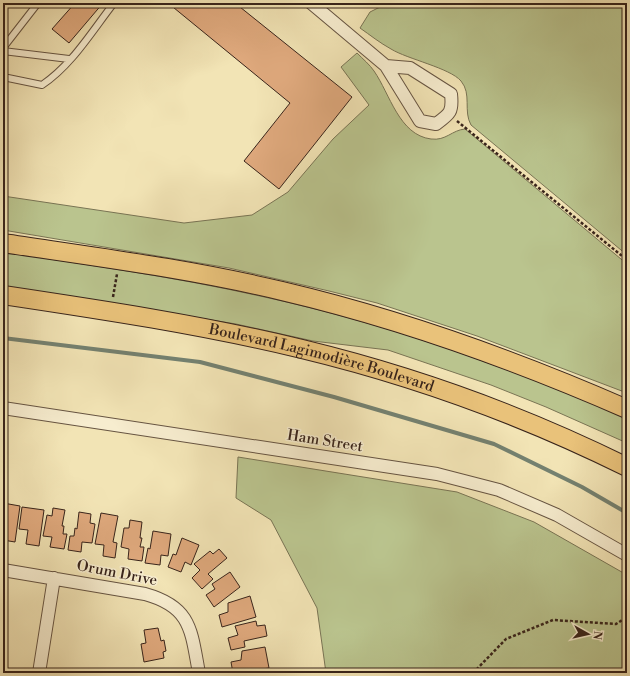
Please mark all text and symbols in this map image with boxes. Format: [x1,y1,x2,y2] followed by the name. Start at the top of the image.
[206,319,437,396] street label: Boulevard Lagimodière Boulevard
[286,426,365,456] street label: Ham Street
[75,556,159,590] street label: Orum Drive
[568,614,608,654] north arrow
[589,630,604,641] text: N

